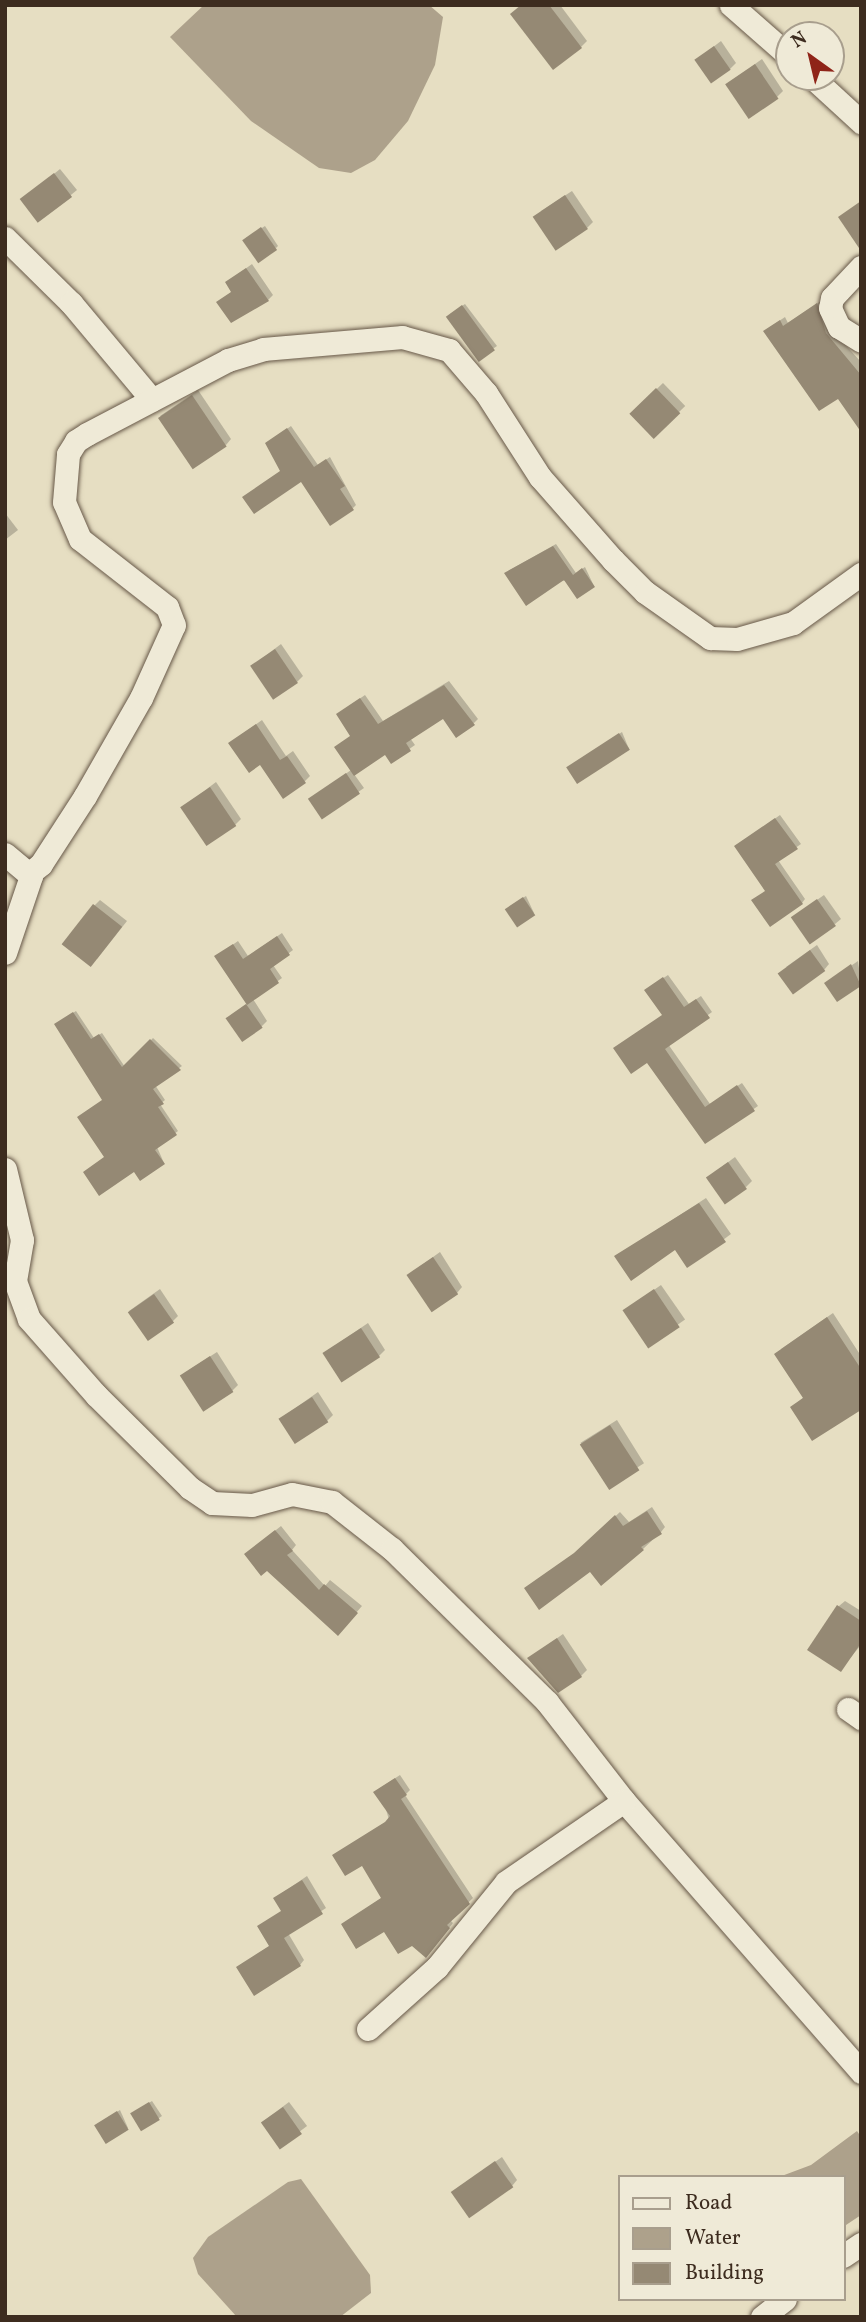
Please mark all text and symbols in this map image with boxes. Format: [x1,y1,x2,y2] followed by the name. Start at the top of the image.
[775,21,845,91] north arrow
[786,26,812,55] text: N
[618,2175,845,2301] legend
[685,2189,732,2218] text: Road
[685,2224,741,2253] text: Water
[685,2259,764,2288] text: Building

